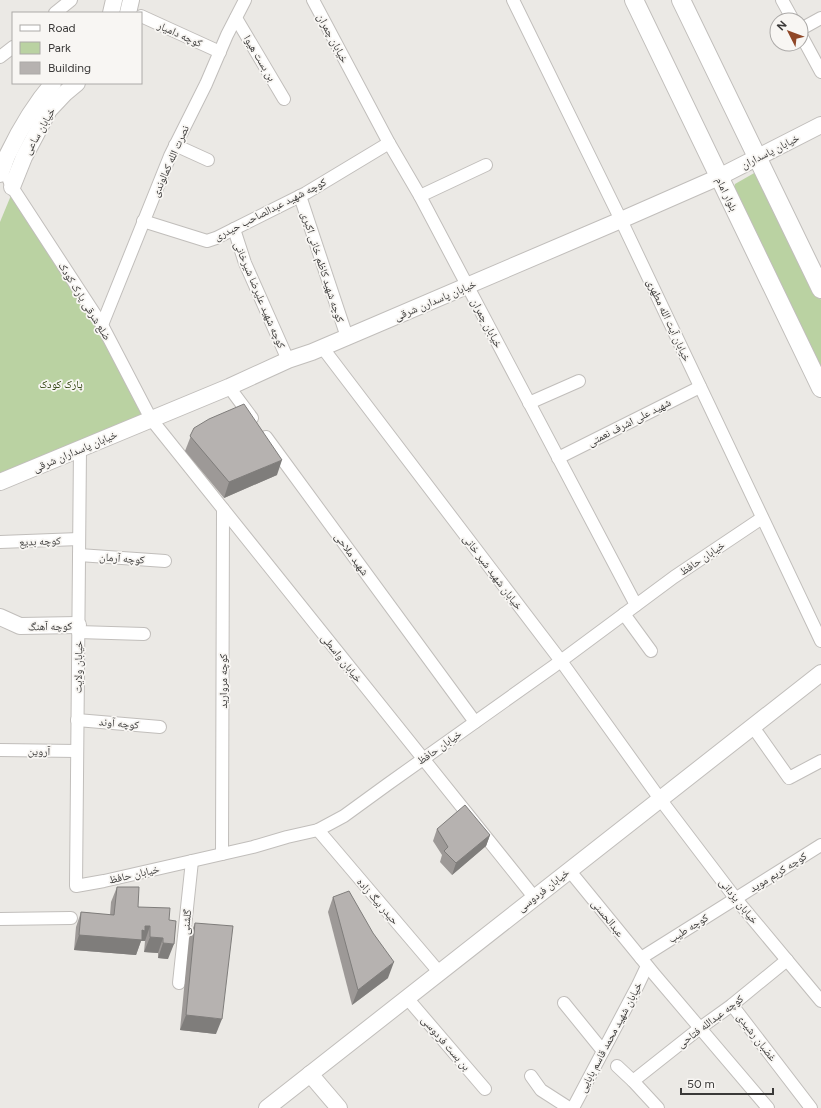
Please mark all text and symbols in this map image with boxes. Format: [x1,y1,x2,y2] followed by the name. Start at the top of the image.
[314,11,351,65] street label: خیابان چمران
[12,12,142,84] legend
[769,12,809,52] north arrow
[155,18,205,50] street label: کوچه دامیار
[774,18,790,33] text: N
[48,21,76,35] text: Road
[241,33,278,84] street label: بن بست هیوا
[48,41,71,55] text: Park
[48,61,91,75] text: Building
[21,106,58,157] street label: خیابان ساعی
[149,123,192,199] street label: نصرت الله کمالوندی
[739,131,802,172] street label: خیابان پاسداران
[212,175,329,243] street label: کوچه شهید عبدالصاحب حیدری
[713,175,740,213] street label: بلوار امام
[298,210,347,325] street label: کوچه شهید کاظم خانی اکبری
[231,240,288,351] street label: کوچه شهید علیرضا شیرخانی
[55,260,114,343] street label: ضلع شرقی پارک کودک
[392,277,478,324] street label: خیابان پاسدارن شرقی
[644,277,693,364] street label: خیابان آیت الله مطهری
[468,296,505,350] street label: خیابان چمران
[39,378,83,391] park label: پارک کودک
[585,396,673,449] street label: شهید علی اشرف نعمتی
[31,428,119,475] street label: خیابان پاسداران شرقی
[332,530,371,578] street label: شهید ملاحی
[460,532,525,612] street label: خیابان شهید شیر خانی
[19,534,61,549] street label: کوچه بدیع
[677,539,727,578] street label: خیابان حافظ
[99,550,146,567] street label: کوچه آرمان
[28,620,73,633] street label: کوچه آهنگ
[318,632,365,685] street label: خیابان واسطی
[72,641,85,693] street label: خیابان ولایت
[217,653,230,708] street label: کوچه مروارید
[98,715,140,732] street label: کوچه آوند
[414,727,464,768] street label: خیابان حافظ
[28,745,50,758] street label: آروین
[747,849,810,896] street label: کوچه کریم موید
[107,862,161,887] street label: خیابان حافظ
[515,866,572,915] street label: خیابان فردوسی
[354,875,401,927] street label: حیدر بیگ زاده
[716,876,761,927] street label: خیابان یزدانی
[589,897,627,940] street label: عبدالحسنی
[179,908,194,935] street label: گلشنی
[666,911,711,946] street label: کوچه طیب
[576,980,646,1095] street label: خیابان شهید محمد قاسم بابایی
[675,992,746,1051] street label: کوچه عبدالله فتاحی
[734,1011,779,1064] street label: غضبان رشیدی
[418,1013,473,1073] street label: بن بست فردوسی
[681,1070,773,1096] scale bar
[687,1077,715,1091] text: 50 m

